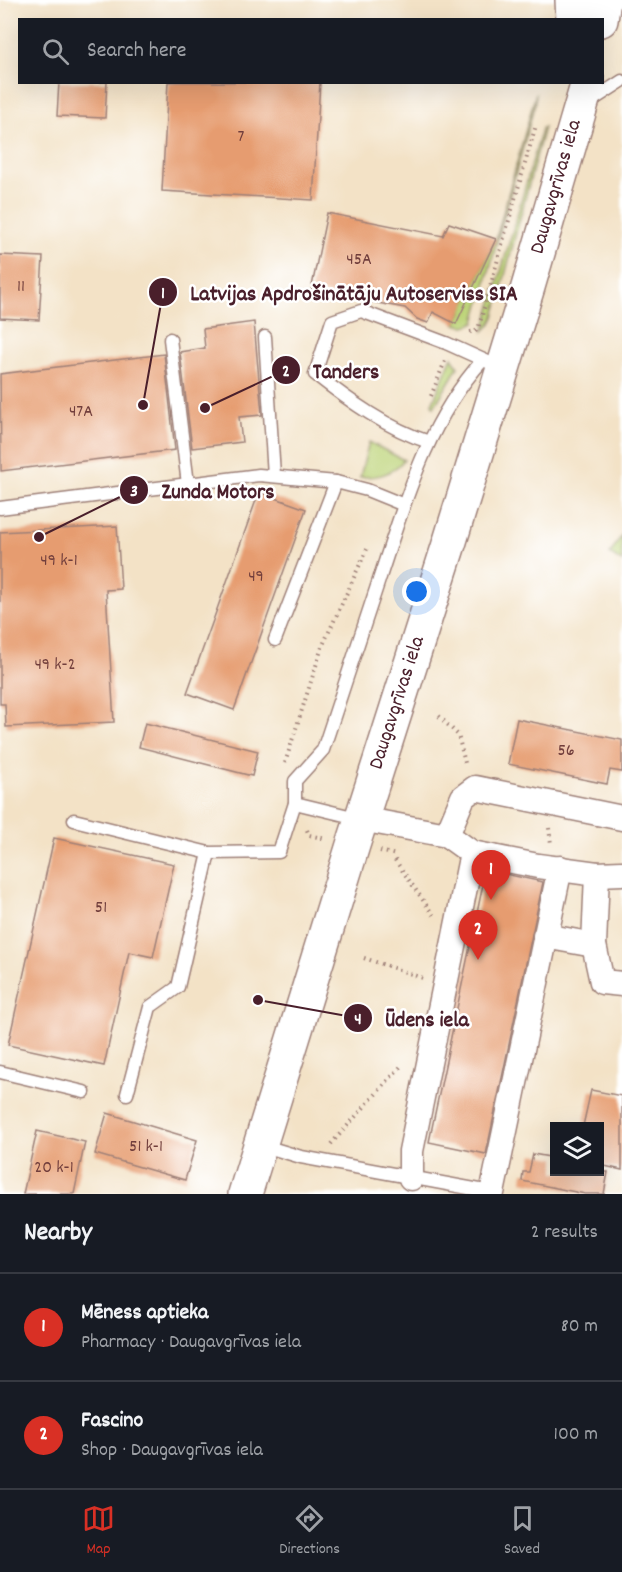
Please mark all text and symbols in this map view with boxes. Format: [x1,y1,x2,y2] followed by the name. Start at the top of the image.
[18,18,604,84] search box
[39,35,72,68] icon: search
[87,36,186,67] text: Search here
[523,115,591,258] street label: Daugavgrīvas iela
[238,125,245,150] house number: 7
[346,248,372,273] house number: 45A
[148,272,530,312] callout: Latvijas Apdrošinātāju Autoserviss SIA
[17,275,25,300] house number: 11
[190,280,518,311] text: Latvijas Apdrošinātāju Autoserviss SIA
[161,282,165,307] text: 1
[271,350,392,390] callout: Tanders
[313,358,379,389] text: Tanders
[282,360,290,385] text: 2
[69,400,93,425] house number: 47A
[119,470,286,510] callout: Zunda Motors
[161,478,275,509] text: Zunda Motors
[130,480,138,505] text: 3
[40,549,78,574] house number: 49 k-1
[248,565,264,590] house number: 49
[402,577,431,606] your location
[362,631,434,774] street label: Daugavgrīvas iela
[34,653,76,678] house number: 49 k-2
[557,739,575,764] house number: 56
[472,850,510,900] pin: 1
[95,896,107,921] house number: 51
[458,910,498,960] pin: 2
[343,998,480,1038] callout: Ūdens iela
[385,1006,470,1037] text: Ūdens iela
[354,1008,362,1033] text: 4
[550,1122,604,1176] map controls
[550,1122,604,1176] button: layers
[129,1135,163,1160] house number: 51 k-1
[34,1156,74,1181] house number: 20 k-1
[24,1215,92,1252] text: Nearby
[531,1219,598,1247] text: 2 results
[81,1298,208,1329] text: Mēness aptieka
[41,1313,46,1341] text: 1
[561,1313,598,1341] text: 80 m
[81,1329,301,1357] text: Pharmacy · Daugavgrīvas iela
[81,1406,143,1437] text: Fascino
[39,1421,48,1449] text: 2
[554,1421,598,1449] text: 100 m
[81,1437,263,1465] text: Shop · Daugavgrīvas iela
[82,1502,115,1561] tab: Map
[279,1502,340,1561] tab: Directions
[504,1502,540,1561] tab: Saved

